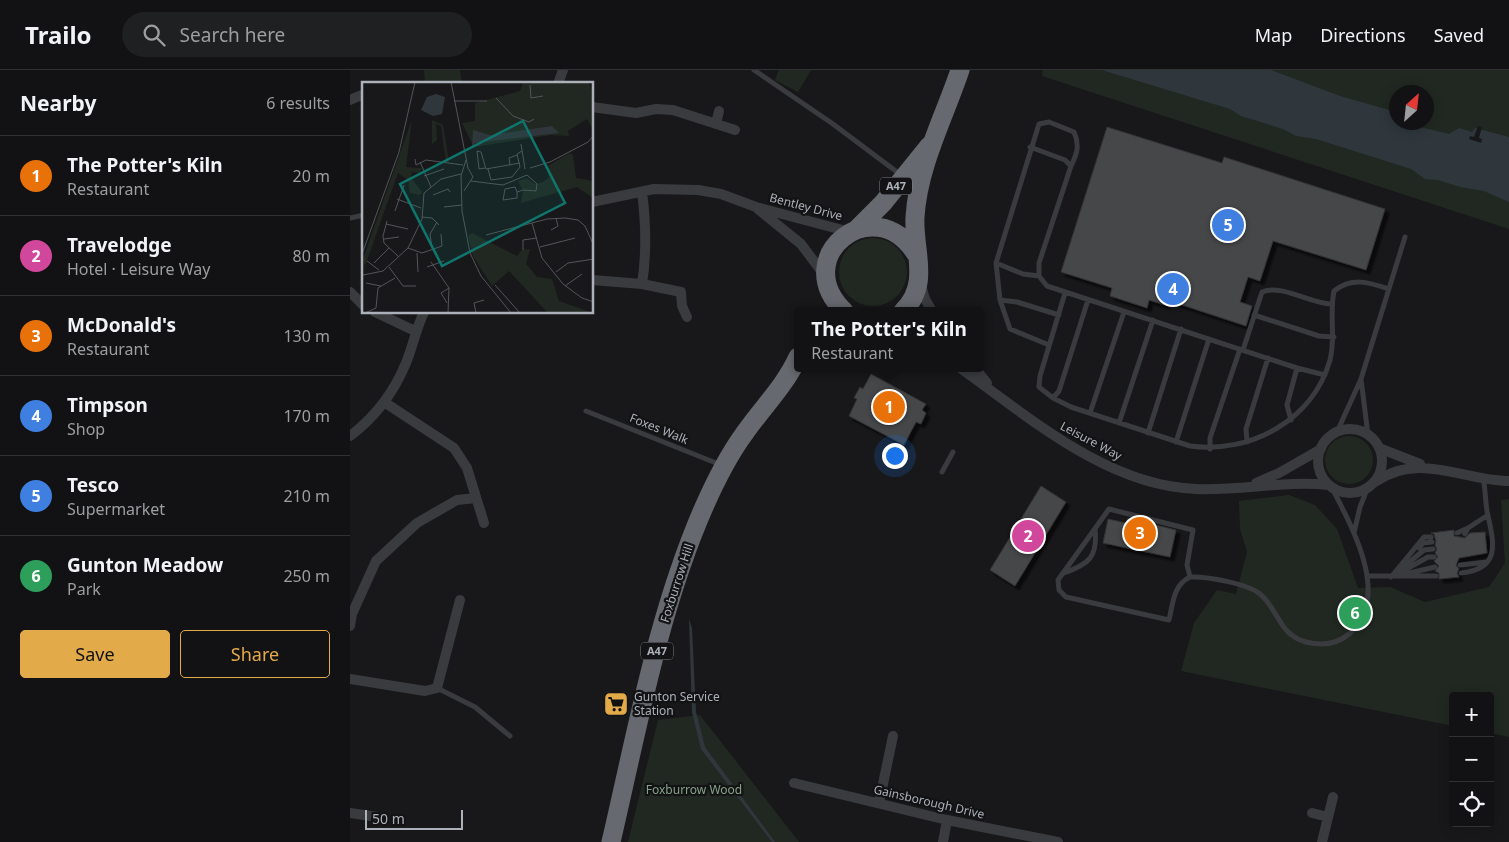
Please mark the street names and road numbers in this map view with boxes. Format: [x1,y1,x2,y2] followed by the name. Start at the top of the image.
[880,178,912,194] road number: A47
[768,189,845,224] street label: Bentley Drive
[627,409,692,448] street label: Foxes Walk
[1057,417,1126,464] street label: Leisure Way
[656,541,697,624] street label: Foxburrow Hill
[641,642,673,660] road number: A47
[872,780,986,823] street label: Gainsborough Drive

